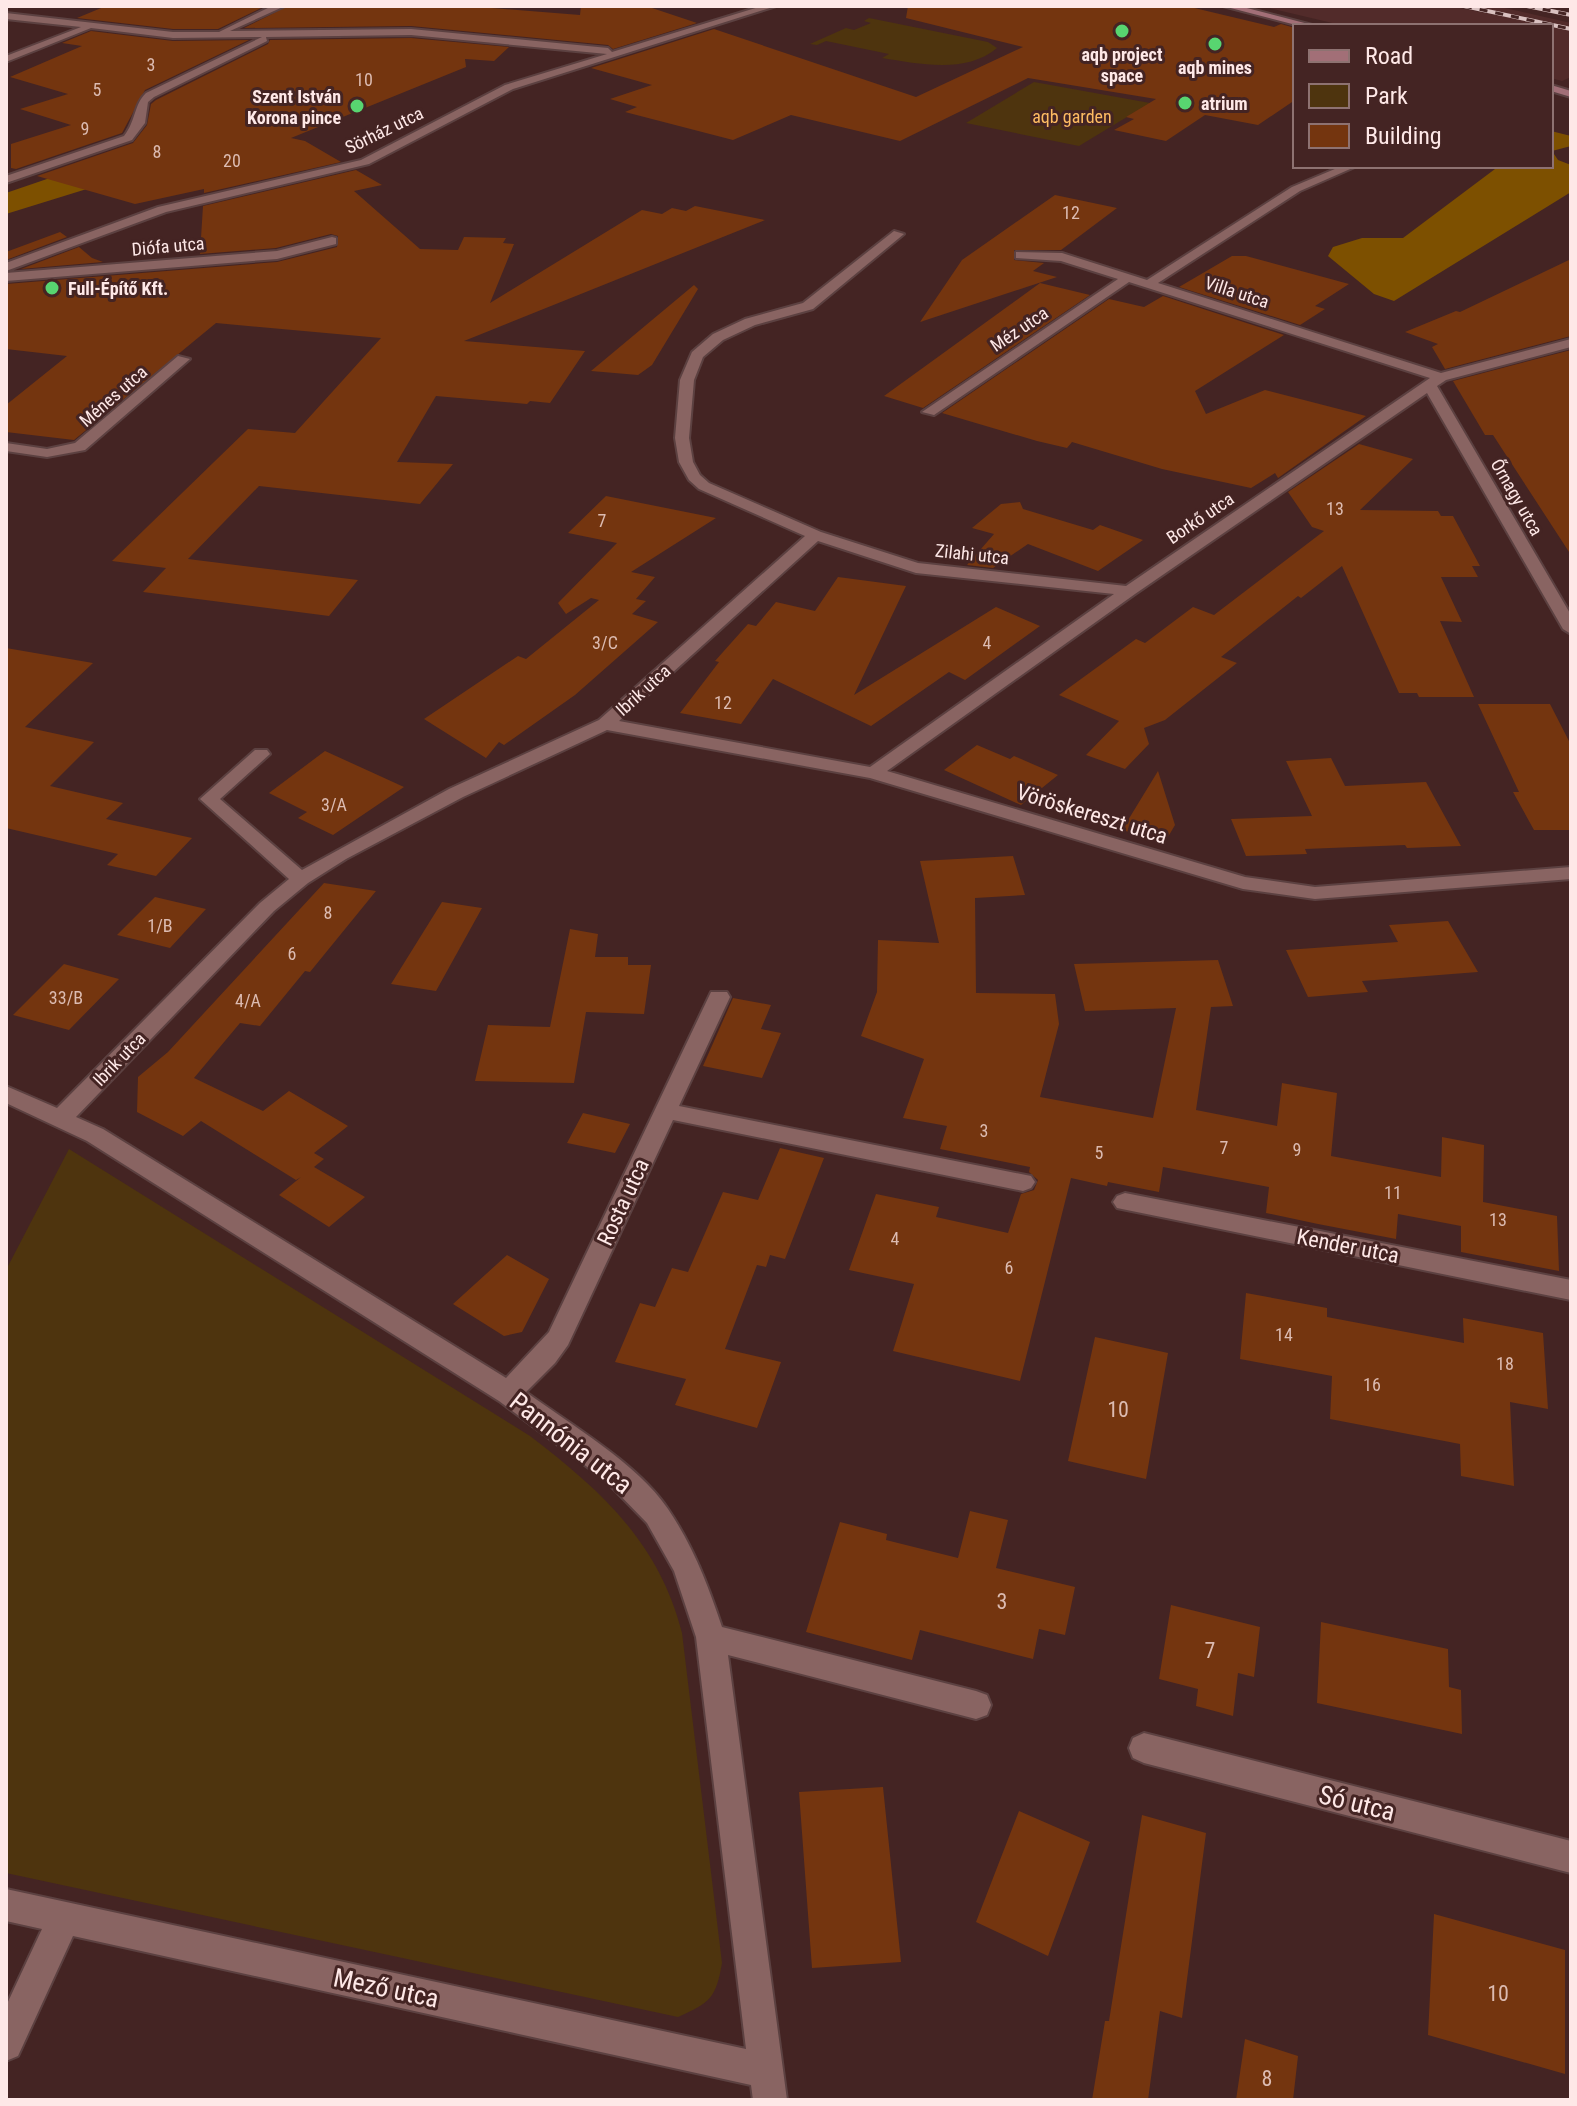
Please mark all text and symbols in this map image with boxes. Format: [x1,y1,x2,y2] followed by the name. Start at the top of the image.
[1113,22,1131,40] marker: aqb project space
[1293,24,1553,168] legend
[1206,35,1224,53] marker: aqb mines
[1365,42,1413,70] text: Road
[1082,44,1163,86] place label: aqb project space
[147,54,155,75] house number: 3
[1178,57,1252,78] place label: aqb mines
[355,69,373,90] house number: 10
[93,79,102,100] house number: 5
[1365,82,1408,110] text: Park
[247,86,341,128] place label: Szent István Korona pince
[1201,93,1248,114] place label: atrium
[1176,94,1194,112] marker: atrium
[348,97,366,115] marker: Szent István Korona pince
[342,102,426,158] street label: Sörház utca
[1032,106,1112,127] park label: aqb garden
[81,118,89,139] house number: 9
[1365,122,1442,150] text: Building
[153,141,161,162] house number: 8
[223,150,241,171] house number: 20
[1062,202,1080,223] house number: 12
[131,232,205,260] street label: Diófa utca
[1202,272,1272,312] street label: Villa utca
[68,278,168,299] place label: Full-Építő Kft.
[43,279,61,297] marker: Full-Építő Kft.
[986,302,1052,356] street label: Méz utca
[75,361,151,431] street label: Ménes utca
[1487,455,1547,539] street label: Őrnagy utca
[1162,488,1238,548] street label: Borkő utca
[1326,498,1344,519] house number: 13
[598,510,607,531] house number: 7
[934,540,1010,568] street label: Zilahi utca
[592,632,618,653] house number: 3/C
[983,632,992,653] house number: 4
[611,660,675,720] street label: Ibrik utca
[714,692,732,713] house number: 12
[1014,779,1170,849] street label: Vöröskereszt utca
[321,794,348,815] house number: 3/A
[324,902,332,923] house number: 8
[147,915,173,936] house number: 1/B
[288,943,296,964] house number: 6
[49,987,83,1008] house number: 33/B
[235,990,262,1011] house number: 4/A
[88,1028,150,1090] street label: Ibrik utca
[980,1120,988,1141] house number: 3
[1220,1137,1229,1158] house number: 7
[1293,1139,1301,1160] house number: 9
[1095,1142,1104,1163] house number: 5
[592,1155,654,1249] street label: Rosta utca
[1384,1182,1402,1203] house number: 11
[1489,1209,1507,1230] house number: 13
[1295,1224,1401,1268] street label: Kender utca
[891,1228,900,1249] house number: 4
[1005,1257,1013,1278] house number: 6
[1275,1324,1293,1345] house number: 14
[1496,1353,1514,1374] house number: 18
[1363,1374,1381,1395] house number: 16
[504,1386,638,1500] street label: Pannónia utca
[1107,1397,1129,1422] house number: 10
[997,1589,1007,1614] house number: 3
[1205,1638,1215,1663] house number: 7
[1316,1779,1398,1827] street label: Só utca
[331,1962,441,2014] street label: Mező utca
[1487,1981,1509,2006] house number: 10
[1262,2066,1272,2091] house number: 8

